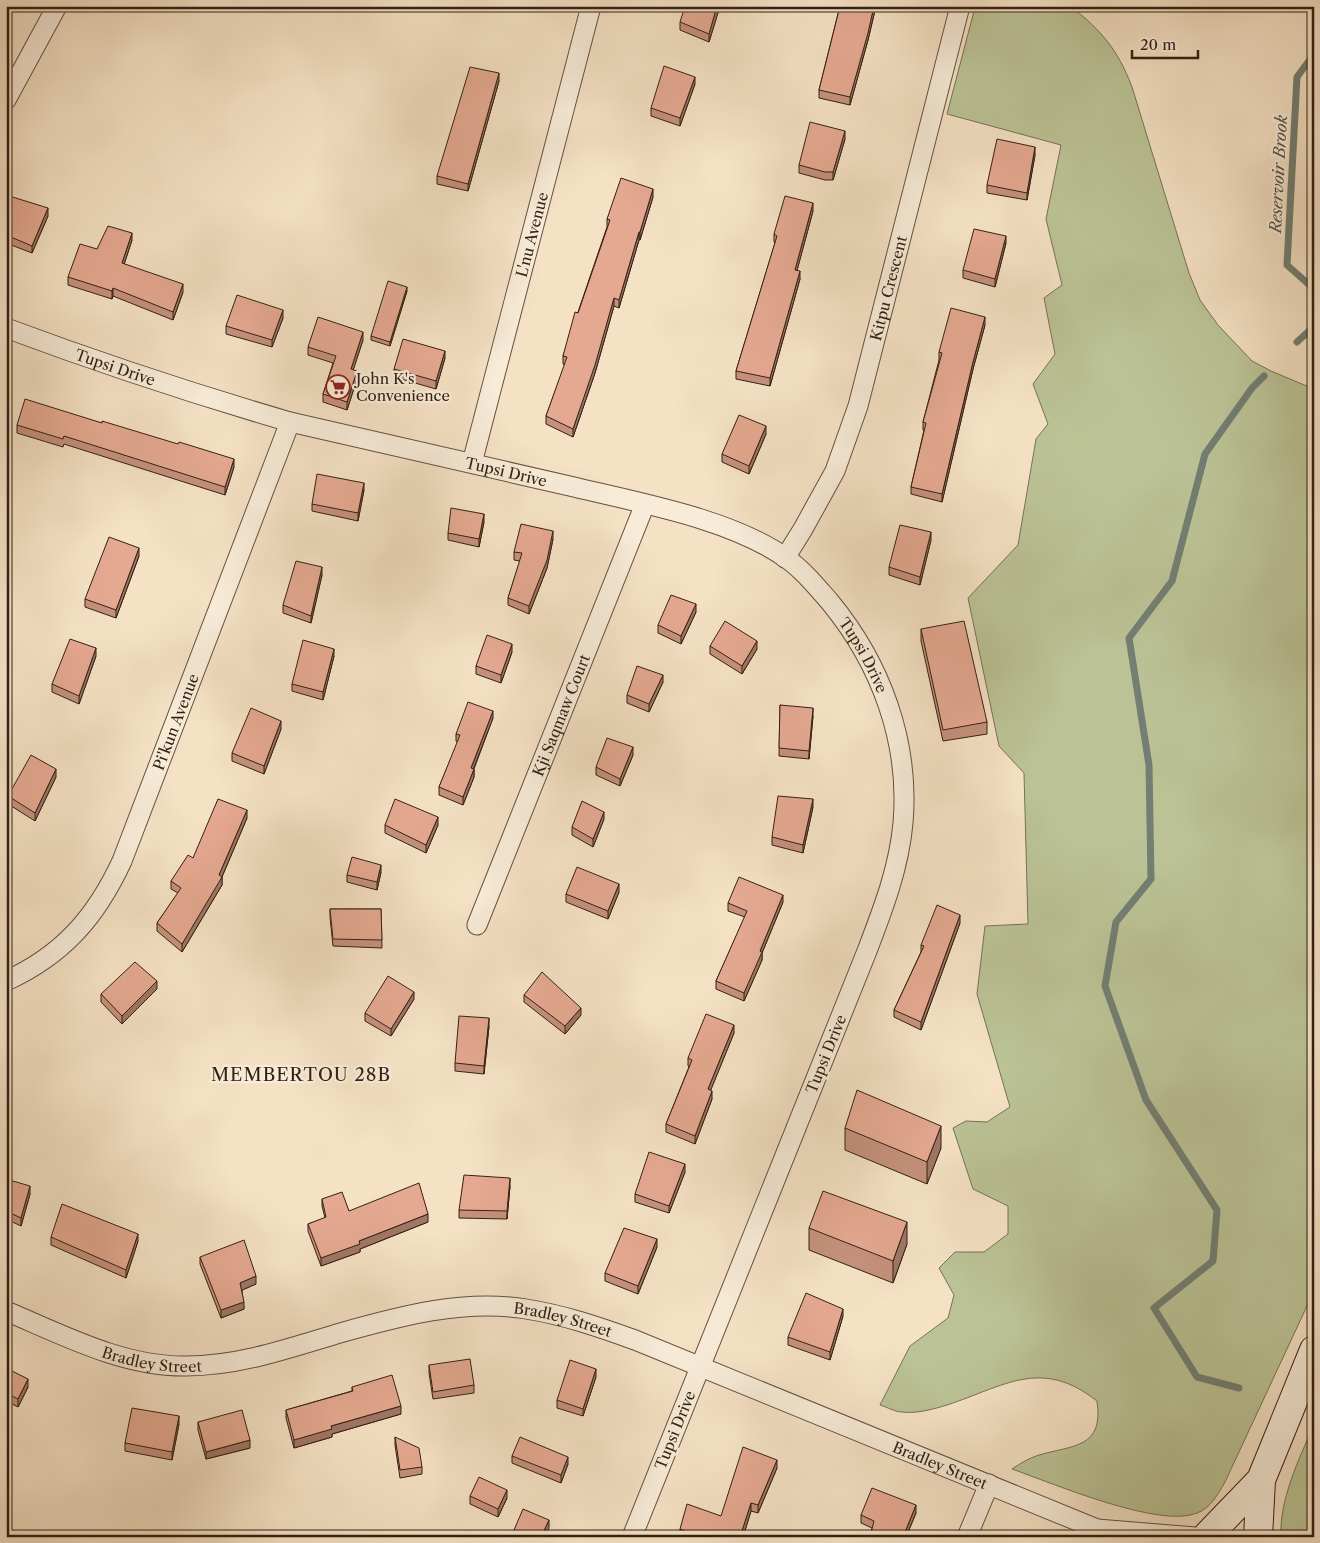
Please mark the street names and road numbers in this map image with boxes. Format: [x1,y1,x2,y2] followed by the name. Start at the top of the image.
[511,190,552,279] street label: L'nu Avenue
[866,233,911,343] street label: Kitpu Crescent
[73,344,158,389] street label: Tupsi Drive
[463,453,549,490] street label: Tupsi Drive
[835,614,892,695] street label: Tupsi Drive
[528,651,594,779] street label: Kji Saqmaw Court
[148,671,202,773] street label: Pi'kun Avenue
[802,1012,850,1096] street label: Tupsi Drive
[513,1298,615,1341] street label: Bradley Street
[100,1342,203,1376] street label: Bradley Street
[651,1388,699,1472] street label: Tupsi Drive
[890,1437,991,1493] street label: Bradley Street

